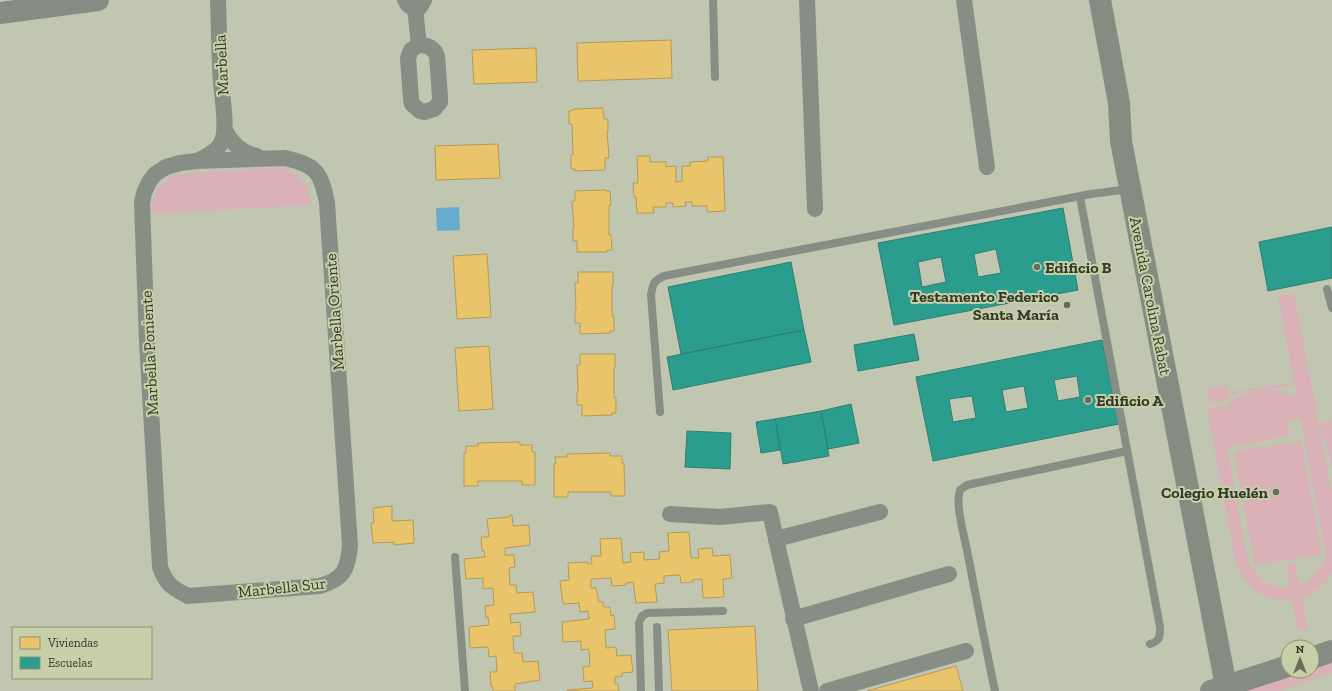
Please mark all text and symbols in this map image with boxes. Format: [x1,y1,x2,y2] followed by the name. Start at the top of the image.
[210,34,233,96] street label: Marbella
[1126,215,1175,377] street label: Avenida Carolina Rabat
[321,253,348,371] street label: Marbella Oriente
[1045,258,1112,277] place label: Edificio B
[1032,262,1042,272] marker: Edificio B
[910,287,1060,324] place label: Testamento Federico Santa María
[137,290,162,416] street label: Marbella Poniente
[1062,300,1072,310] marker: Testamento Federico Santa María
[1096,391,1163,410] place label: Edificio A
[1083,395,1093,405] marker: Edificio A
[1161,483,1269,502] place label: Colegio Huelén
[1271,487,1281,497] marker: Colegio Huelén
[237,573,327,602] street label: Marbella Sur
[12,627,152,679] legend
[47,636,98,650] text: Viviendas
[1280,639,1320,679] north arrow
[1296,643,1305,656] text: N
[48,656,92,670] text: Escuelas

